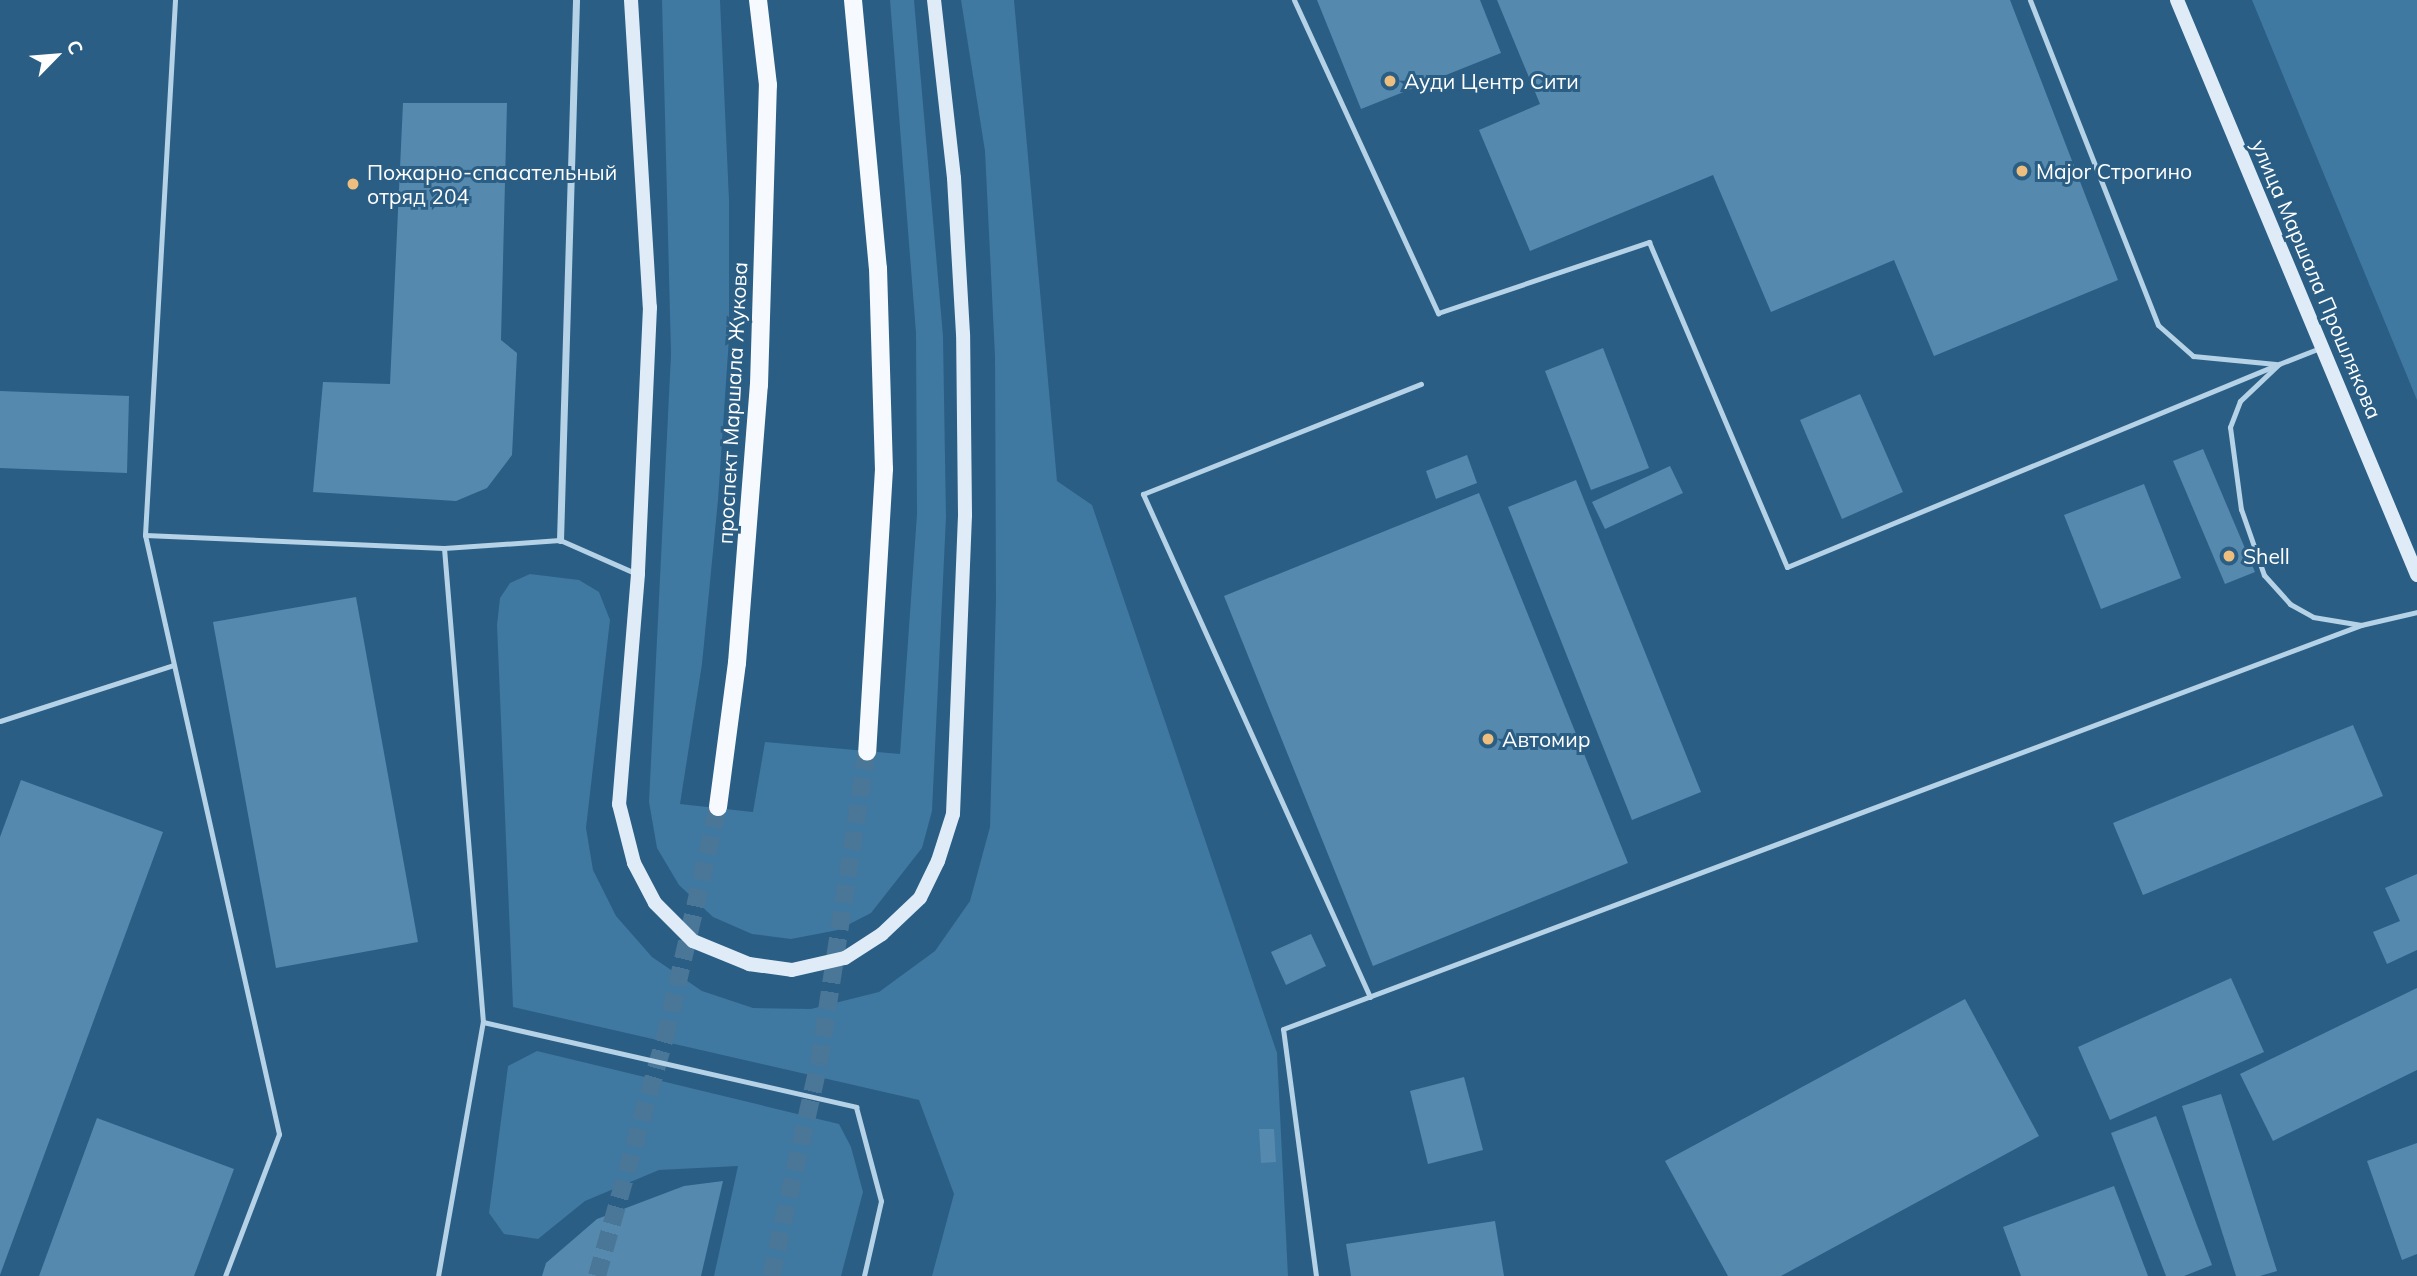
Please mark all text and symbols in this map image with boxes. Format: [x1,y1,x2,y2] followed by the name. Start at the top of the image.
[21,21,91,91] north arrow
[61,36,89,58] text: С
[1404,68,1579,94] place label: Ауди Центр Сити
[1382,73,1398,89] marker: Ауди Центр Сити
[2247,136,2387,422] street label: улица Маршала Прошлякова
[2036,158,2192,184] place label: Major Строгино
[367,159,617,209] place label: Пожарно-спасательный отряд 204
[2014,163,2030,179] marker: Major Строгино
[345,176,361,192] marker: Пожарно-спасательный отряд 204
[712,261,752,545] street label: проспект Маршала Жукова
[2243,543,2290,569] place label: Shell
[2221,548,2237,564] marker: Shell
[1502,726,1591,752] place label: Автомир
[1480,731,1496,747] marker: Автомир

